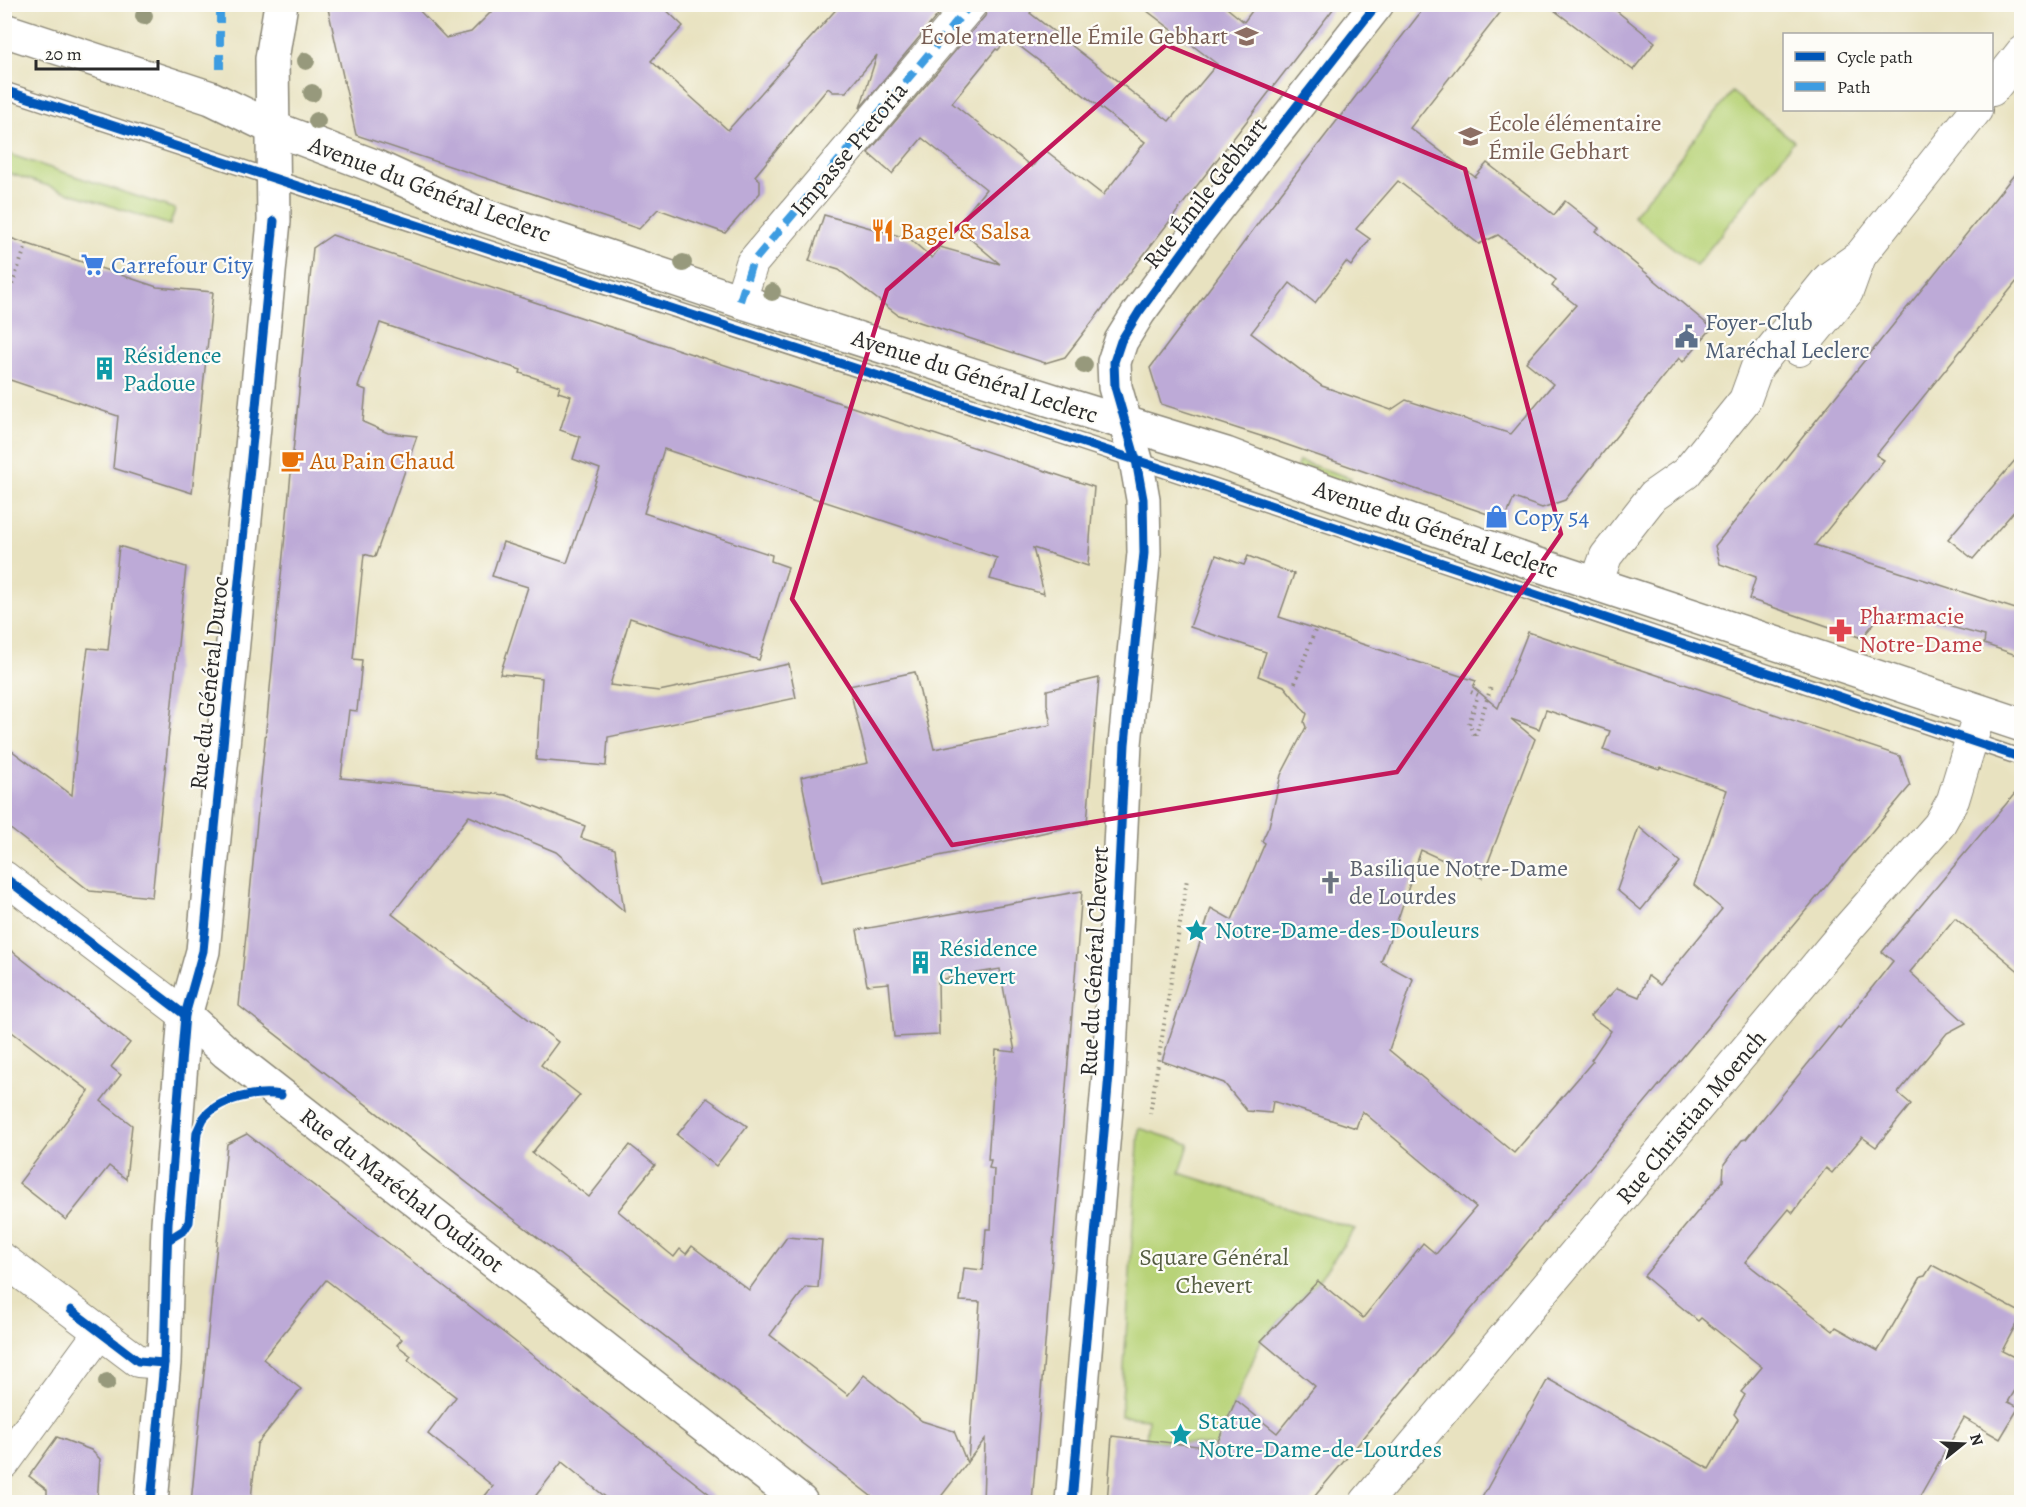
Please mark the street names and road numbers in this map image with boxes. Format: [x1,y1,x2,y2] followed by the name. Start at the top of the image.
[783,74,915,223] street label: Impasse Pretoria
[1136,111,1274,275] street label: Rue Émile Gebhart
[304,128,556,250] street label: Avenue du Général Leclerc
[847,321,1102,431] street label: Avenue du Général Leclerc
[1309,472,1563,586] street label: Avenue du Général Leclerc
[182,574,236,792] street label: Rue du Général Duroc
[1072,845,1116,1077] street label: Rue du Général Chevert
[1609,1023,1774,1211] street label: Rue Christian Moench
[293,1100,511,1280] street label: Rue du Maréchal Oudinot

